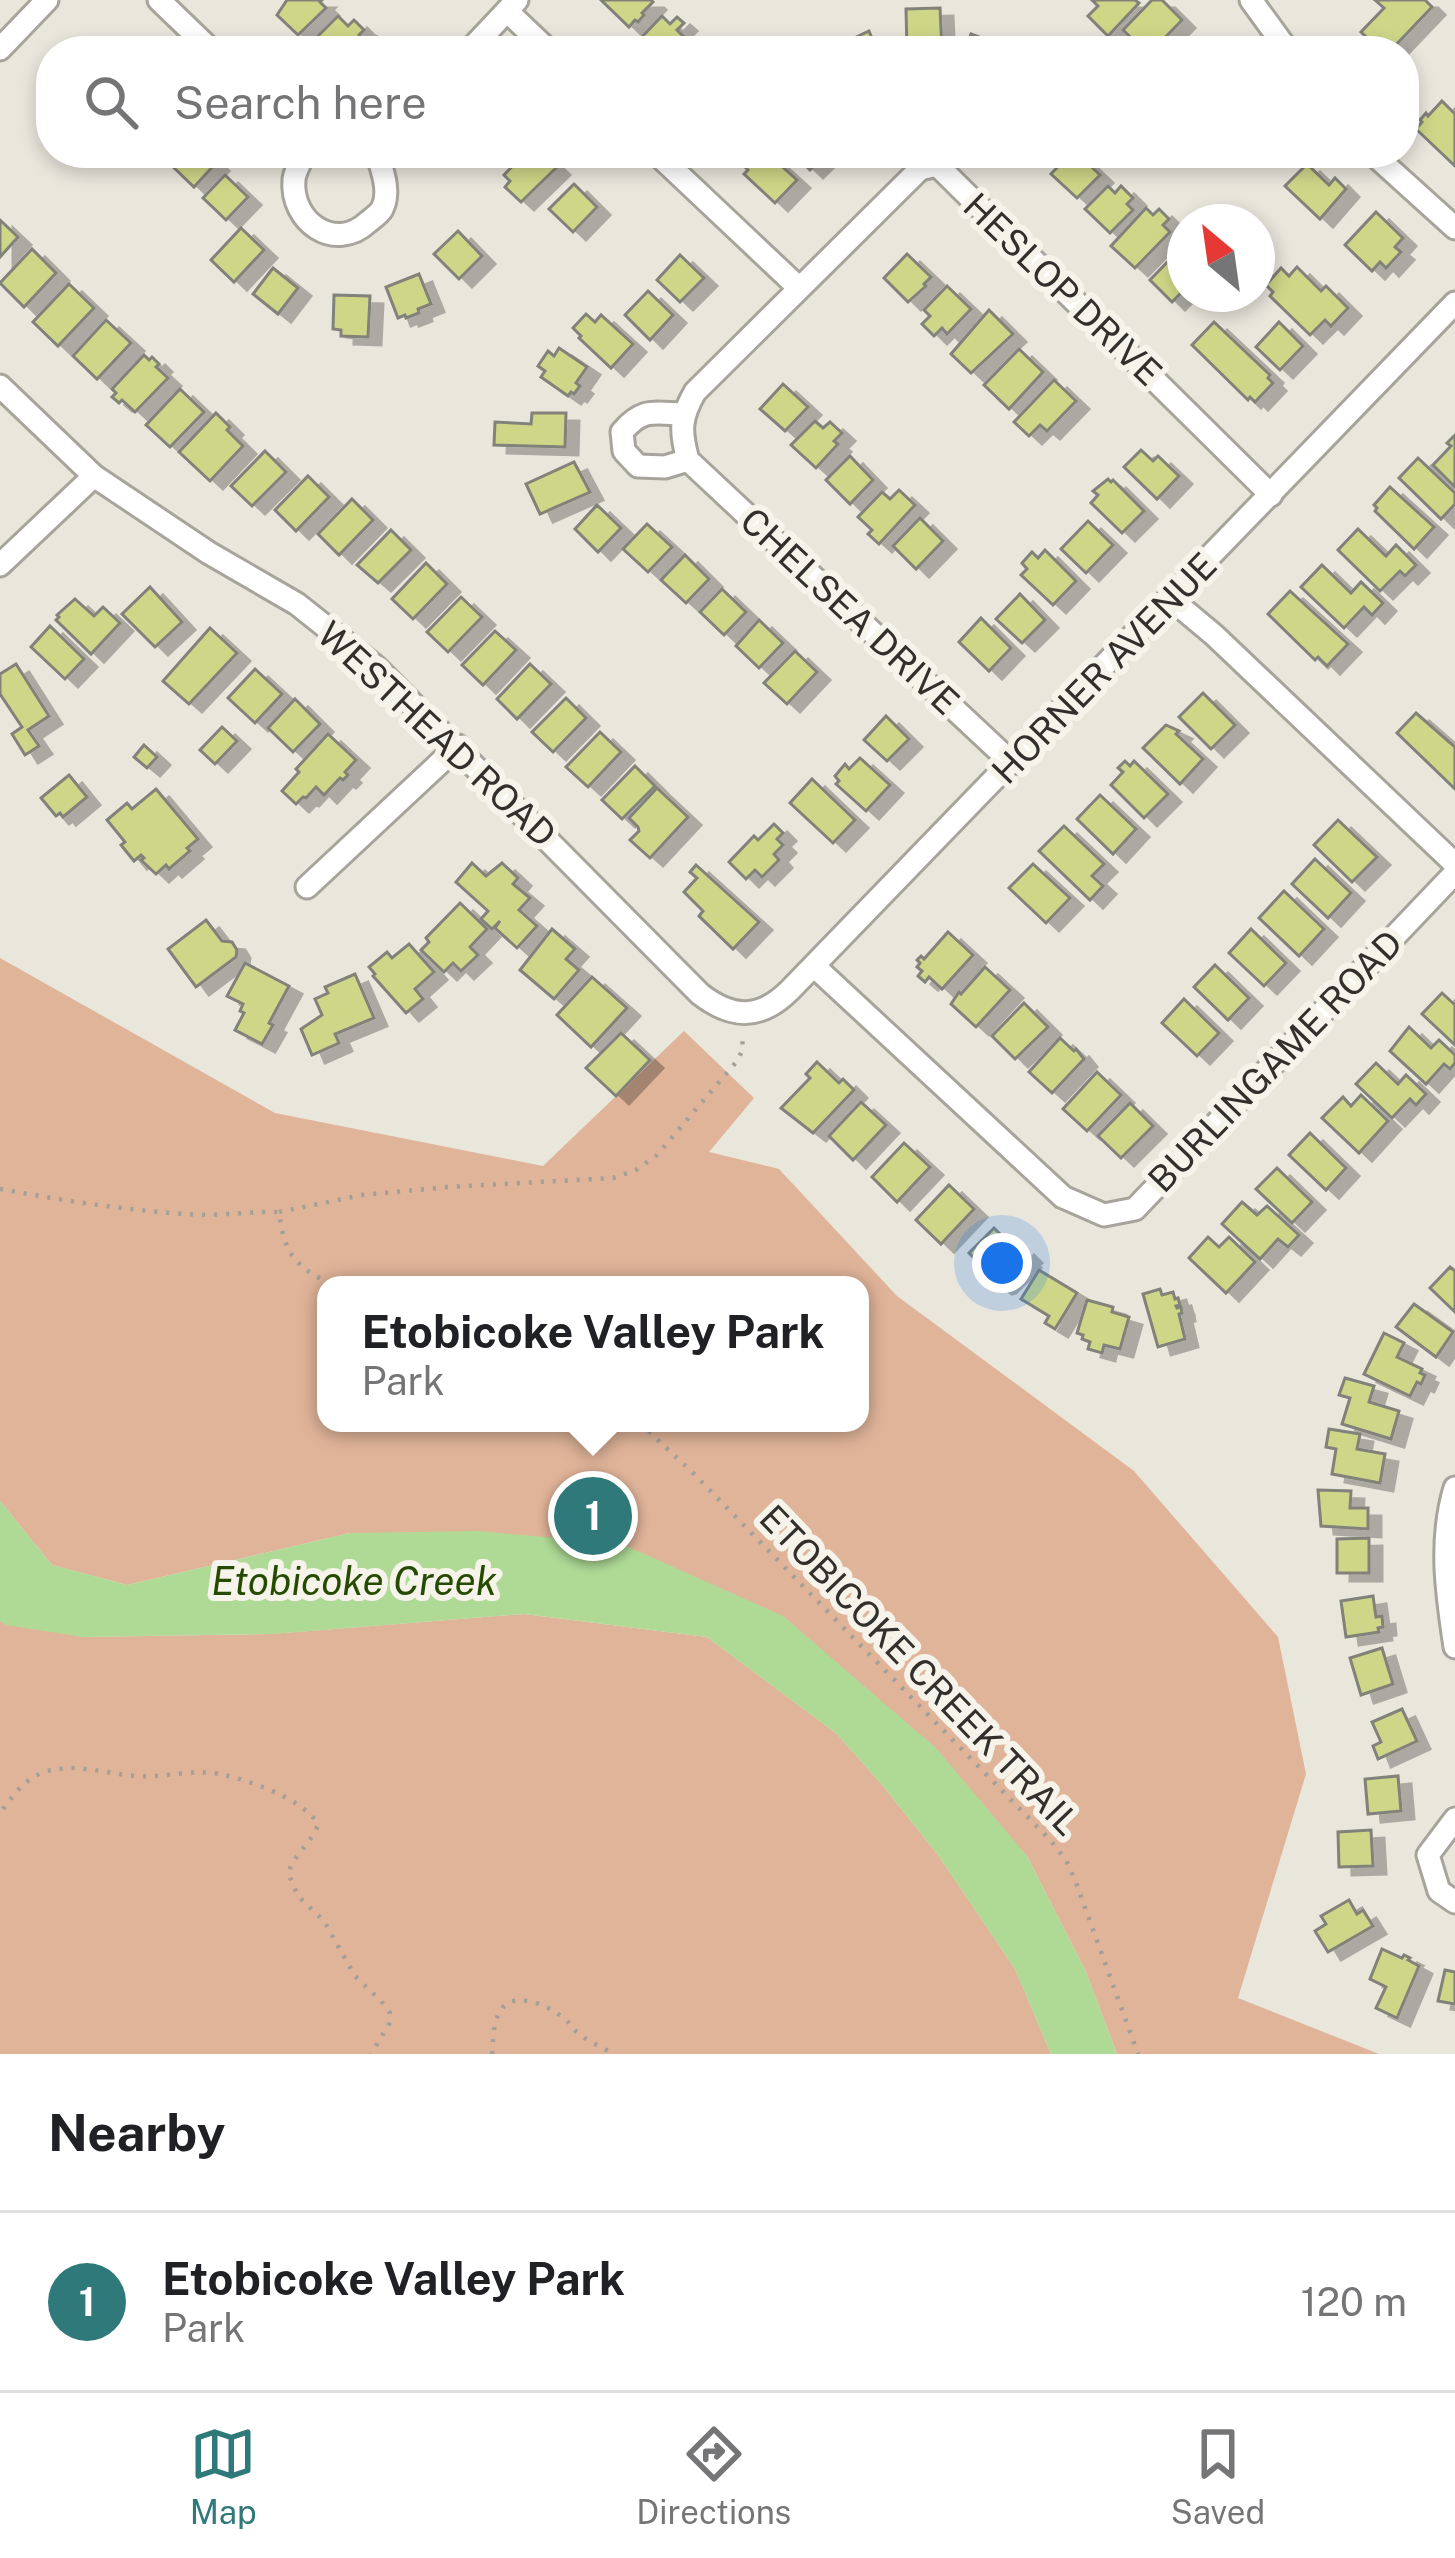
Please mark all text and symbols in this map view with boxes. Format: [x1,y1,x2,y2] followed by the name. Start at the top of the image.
[36,36,1419,168] search box
[78,69,144,135] icon: search
[174,76,427,129] text: Search here
[956,184,1170,394] street label: HESLOP DRIVE
[1167,204,1275,312] north arrow
[732,499,968,723] street label: CHELSEA DRIVE
[983,544,1225,792] street label: HORNER AVENUE
[309,613,565,855] street label: WESTHEAD ROAD
[1140,922,1410,1200] street label: BURLINGAME ROAD
[972,1233,1032,1293] your location
[317,1276,869,1432] popup
[361,1305,825,1358] text: Etobicoke Valley Park
[361,1358,445,1404] text: Park
[554,1471,632,1561] pin: 1
[751,1496,1089,1844] street label: ETOBICOKE CREEK TRAIL
[211,1558,497,1604] water label: Etobicoke Creek
[48,2103,225,2162] text: Nearby
[162,2252,625,2305] text: Etobicoke Valley Park
[79,2279,95,2325] text: 1
[1301,2279,1407,2325] text: 120 m
[162,2305,245,2351] text: Park
[190,2421,257,2531] tab: Map
[636,2421,791,2531] tab: Directions
[1171,2421,1265,2531] tab: Saved

